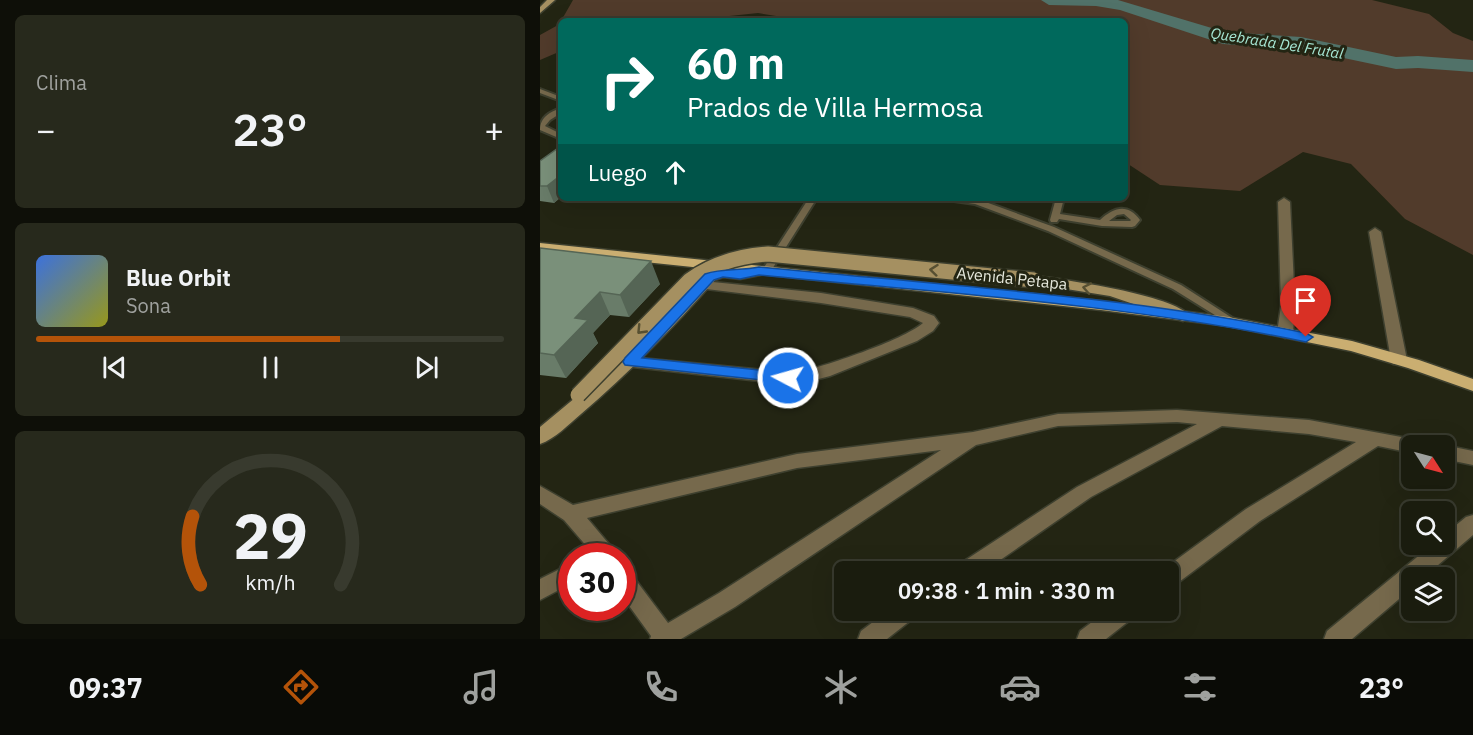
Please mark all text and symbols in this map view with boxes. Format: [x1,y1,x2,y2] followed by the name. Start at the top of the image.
[1209,23,1345,63] water label: Quebrada Del Frutal
[687,36,785,91] text: 60 m
[588,42,666,120] icon: right
[36,69,87,96] text: Clima
[687,89,983,124] text: Prados de Villa Hermosa
[232,100,308,158] text: 23°
[36,108,56,151] text: −
[484,108,504,151] text: +
[659,156,692,189] icon: ahead
[588,158,647,187] text: Luego
[956,262,1069,294] street label: Avenida Petapa
[126,263,231,292] text: Blue Orbit
[929,264,938,277] one-way arrow
[1280,275,1331,337] pin
[1082,282,1092,295] one-way arrow
[1289,284,1322,317] icon: arrive
[126,292,171,319] text: Sona
[637,324,648,334] one-way arrow
[756,346,820,410] position arrow
[98,351,131,384] icon: previous
[254,351,287,384] icon: pause
[410,351,443,384] icon: next
[1401,435,1455,489] north arrow
[1401,435,1455,621] map controls
[233,495,307,576] text: 29
[1401,501,1455,555] button: search
[558,543,636,621] speed limit sign: 30
[1401,567,1455,621] button: layers
[245,568,295,596] text: km/h
[898,576,1115,605] text: 09:38 · 1 min · 330 m
[280,666,322,708] icon: directions
[460,666,502,708] icon: music
[640,666,682,708] icon: phone
[820,666,862,708] icon: climate
[999,666,1041,708] icon: car
[1179,666,1221,708] icon: filters
[69,670,143,705] text: 09:37
[1359,670,1404,705] text: 23°

